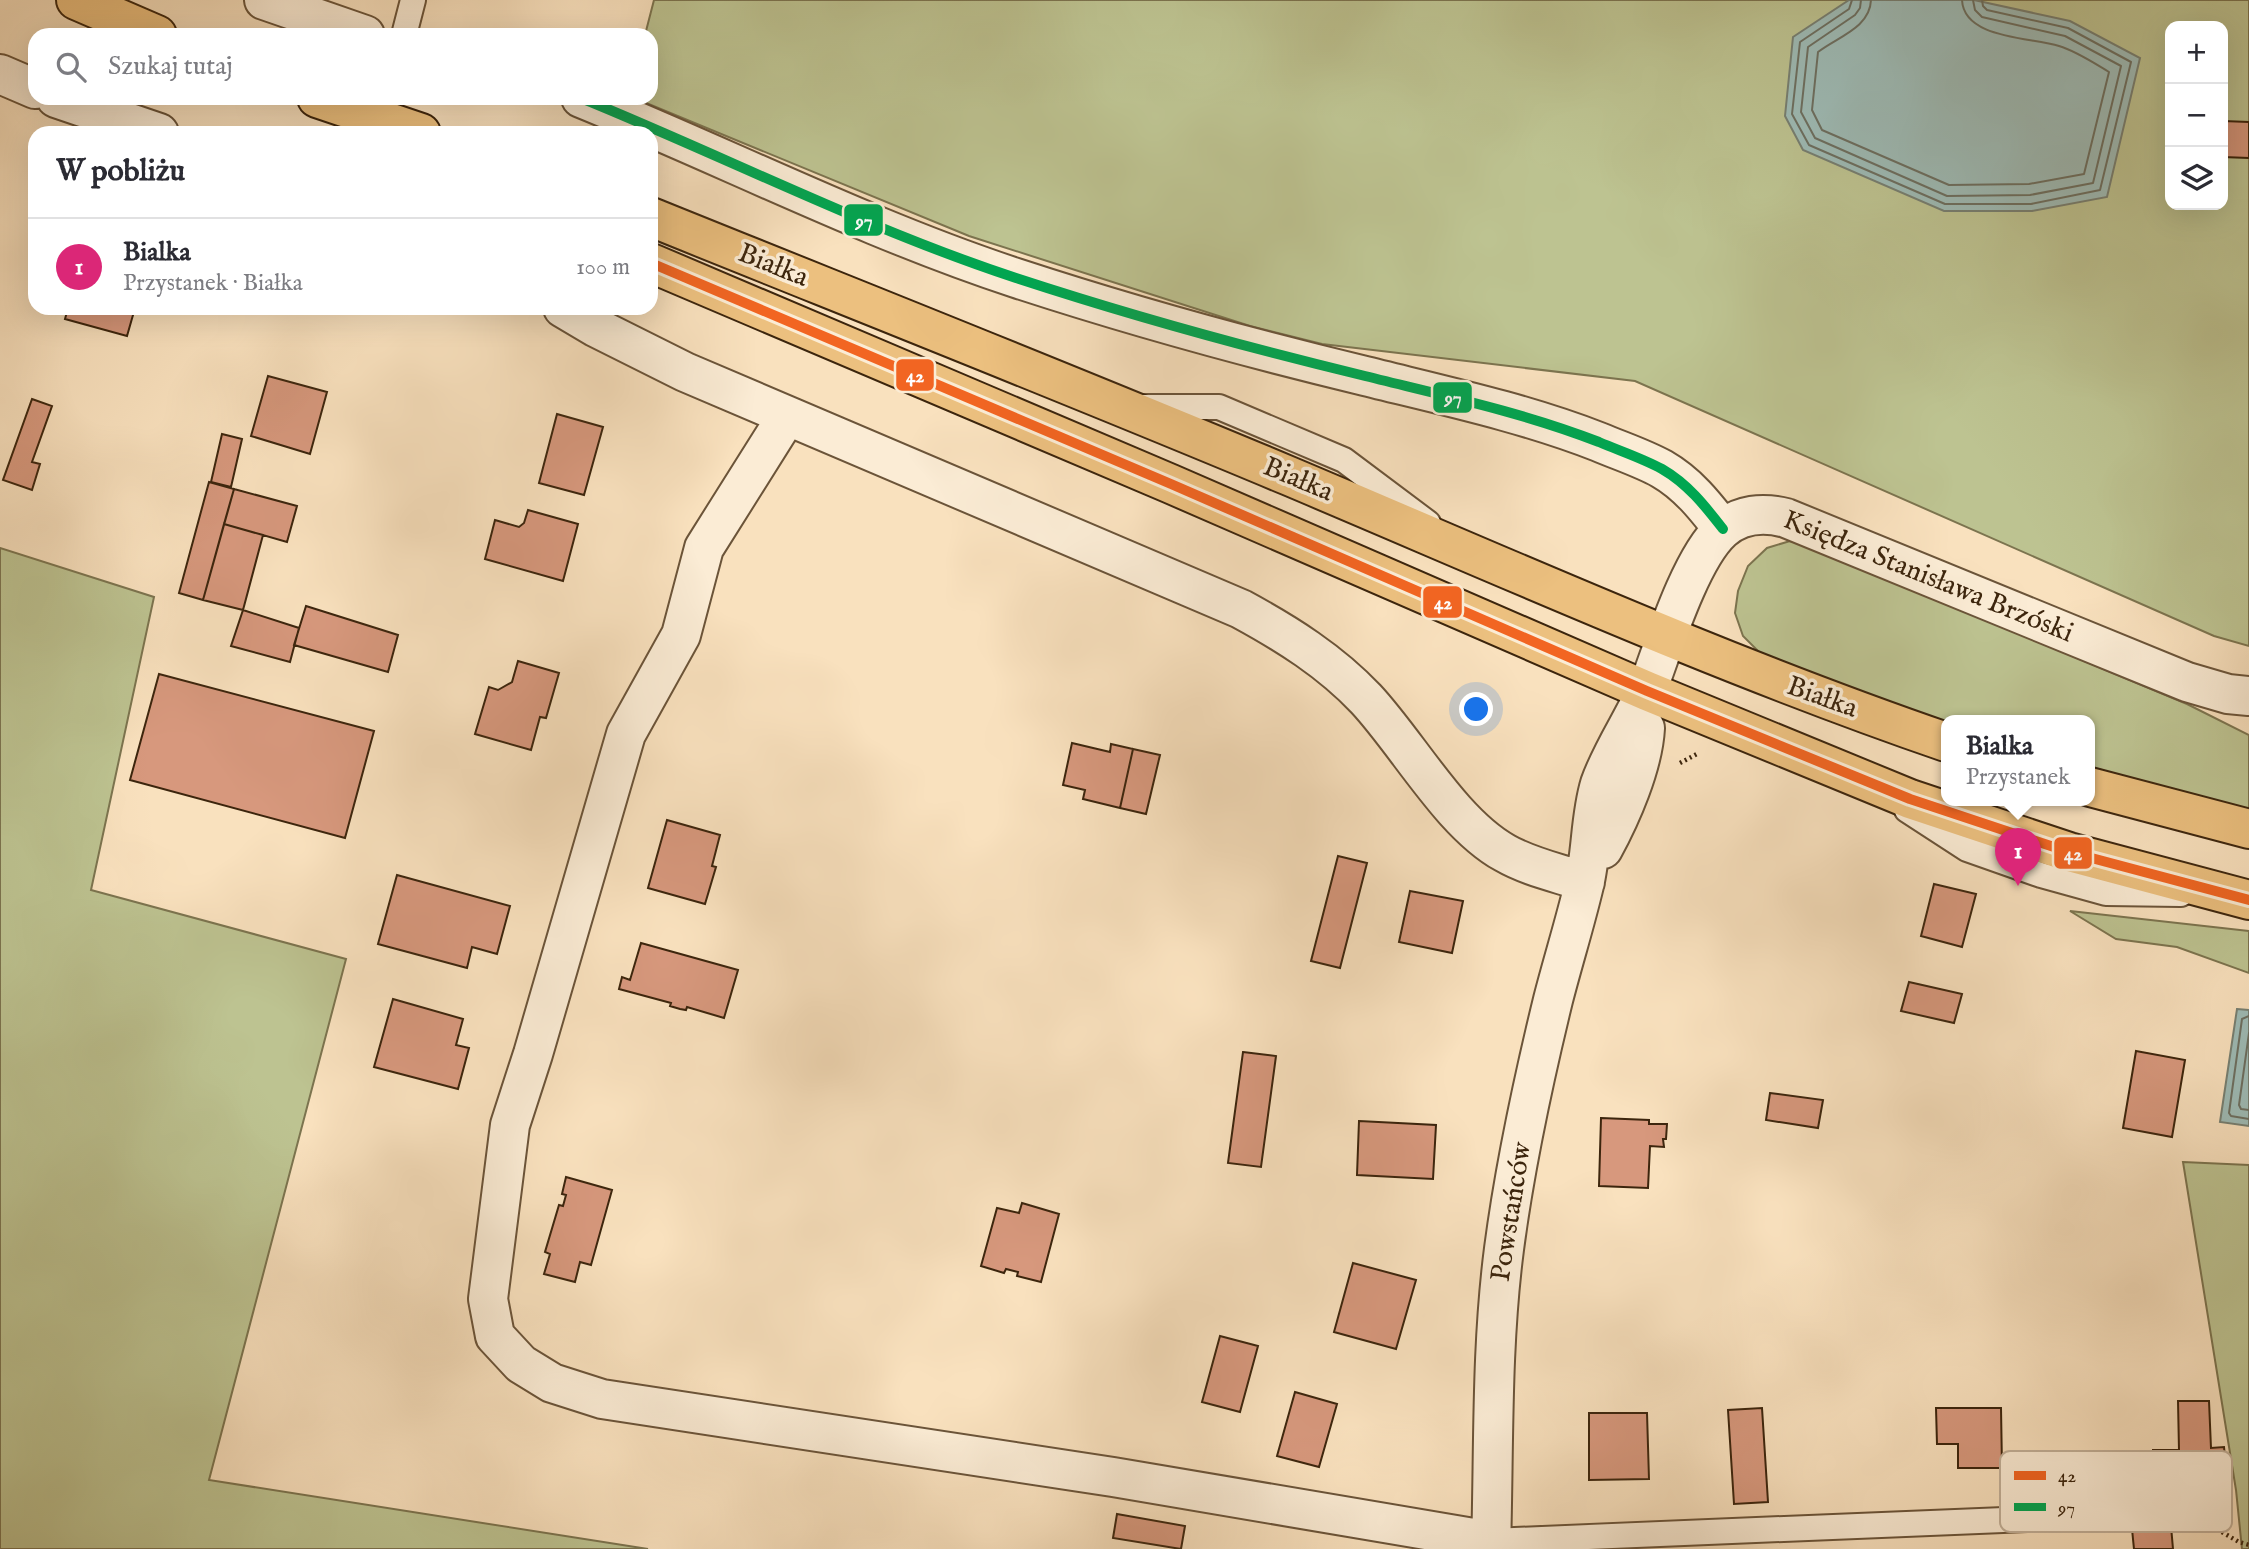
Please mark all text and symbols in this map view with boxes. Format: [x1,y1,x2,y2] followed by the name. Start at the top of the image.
[2165,21,2228,210] map controls
[2165,21,2228,84] button: +
[28,28,658,105] search box
[52,48,90,86] icon: search
[108,50,233,83] text: Szukaj tutaj
[2165,84,2228,147] button: −
[2165,147,2228,210] button: layers
[56,153,185,191] text: W pobliżu
[843,203,884,237] line badge: 97
[854,210,873,234] text: 97
[123,236,191,269] text: Bialka
[733,236,814,296] street label: Białka
[75,253,83,282] text: 1
[576,253,630,282] text: 100 m
[123,269,303,298] text: Przystanek · Białka
[895,358,935,392] line badge: 42
[906,365,924,389] text: 42
[1432,381,1473,414] line badge: 97
[1443,387,1462,411] text: 97
[1258,450,1339,511] street label: Białka
[1778,503,2078,651] street label: Księdza Stanisława Brzóski
[1422,585,1463,619] line badge: 42
[1434,592,1452,616] text: 42
[1782,669,1863,727] street label: Białka
[1459,692,1493,726] your location
[1941,715,2095,806] popup
[1966,730,2033,763] text: Bialka
[1966,763,2070,792] text: Przystanek
[1995,828,2041,886] pin: 1
[2053,836,2093,870] line badge: 42
[2064,843,2082,867] text: 42
[1484,1139,1540,1284] street label: Powstańców
[2000,1451,2232,1532] legend
[2058,1465,2076,1489] text: 42
[2057,1497,2075,1521] text: 97

